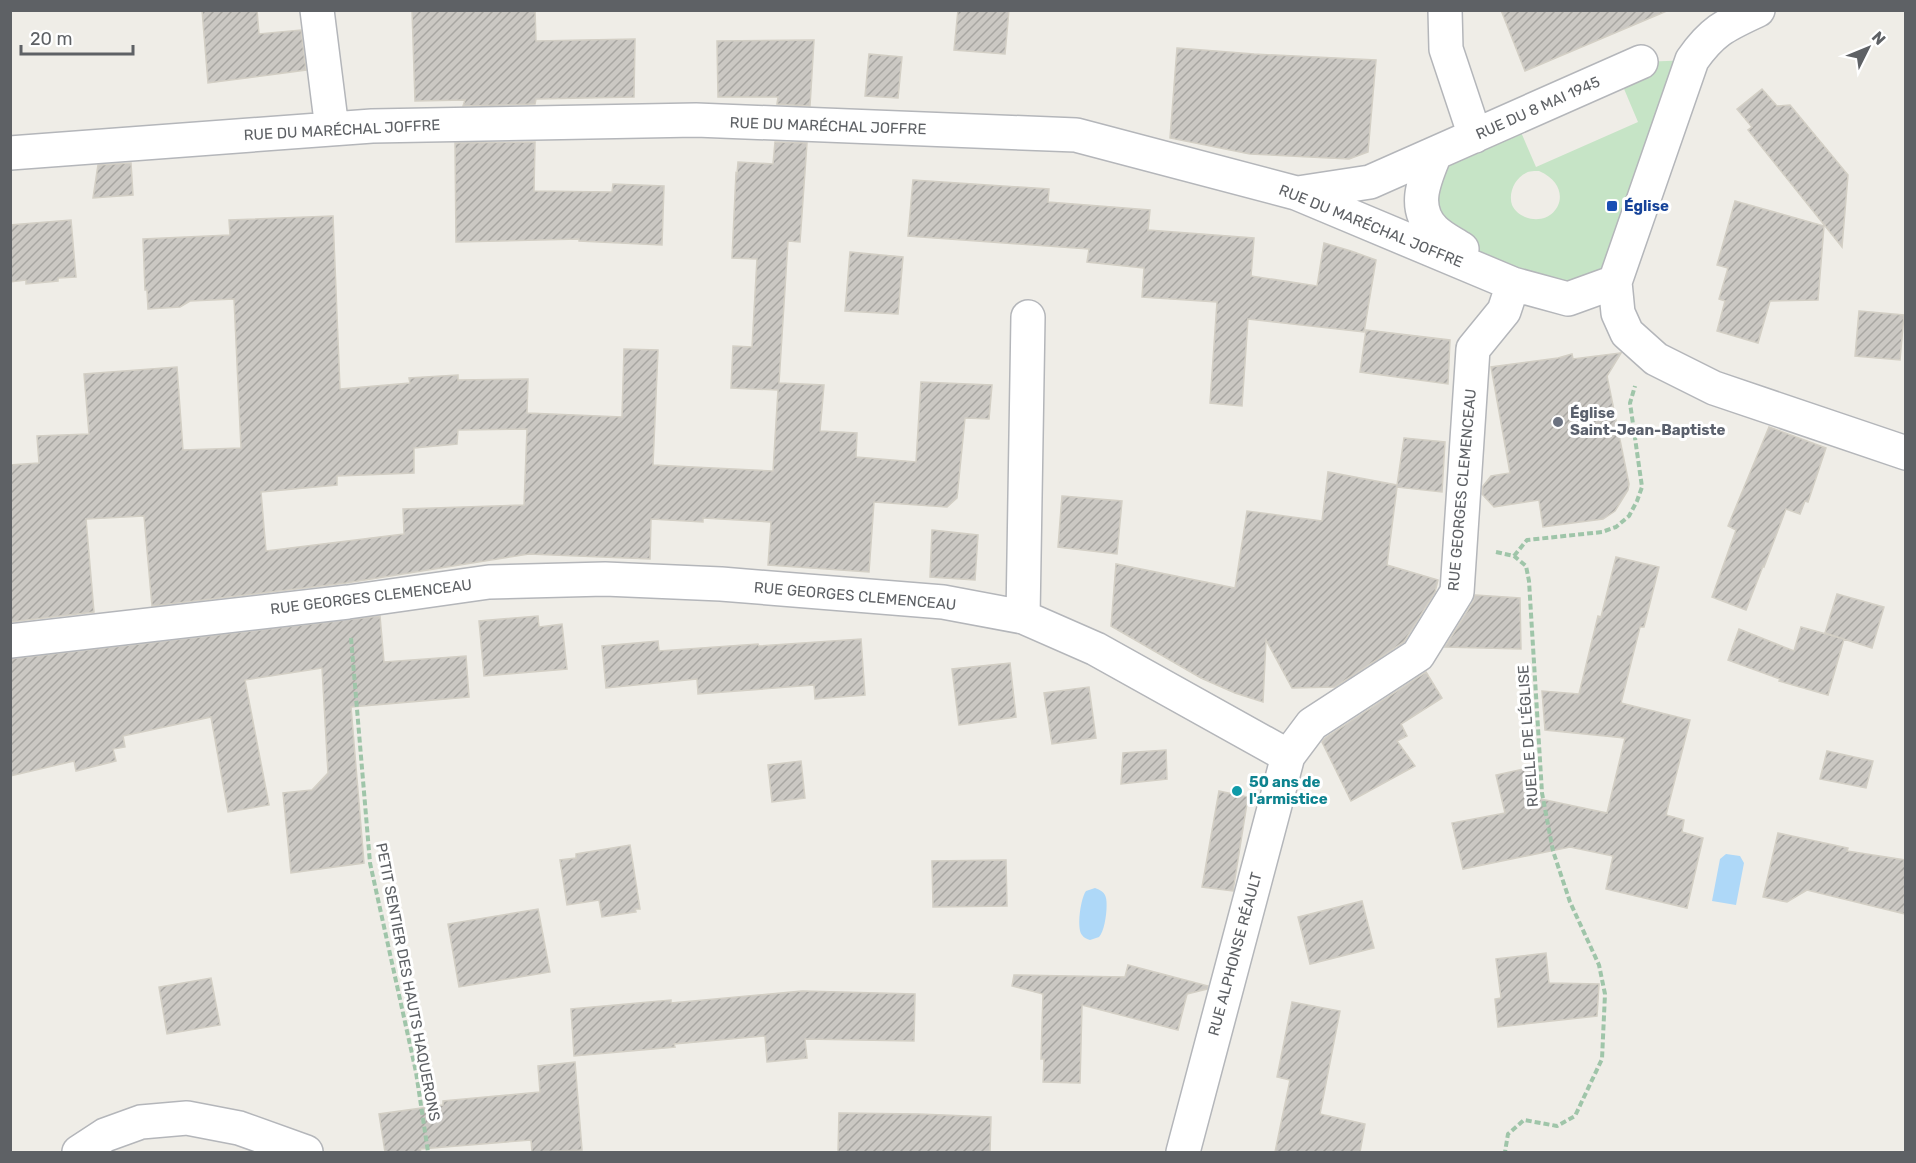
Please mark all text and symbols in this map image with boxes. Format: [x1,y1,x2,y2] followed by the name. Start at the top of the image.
[21,18,134,56] scale bar
[1838,18,1898,78] north arrow
[1868,27,1889,49] text: N
[30,28,72,50] text: 20 m
[1473,73,1603,143] street label: RUE DU 8 MAI 1945
[729,114,927,138] street label: RUE DU MARÉCHAL JOFFRE
[243,116,441,144] street label: RUE DU MARÉCHAL JOFFRE
[1276,181,1466,271] street label: RUE DU MARÉCHAL JOFFRE
[1624,197,1669,215] place label: Église
[1605,199,1619,213] marker: Église
[1444,388,1480,592] street label: RUE GEORGES CLEMENCEAU
[1570,404,1726,439] place label: Église Saint-Jean-Baptiste
[1551,415,1565,429] marker: Église Saint-Jean-Baptiste
[269,576,473,618] street label: RUE GEORGES CLEMENCEAU
[753,578,957,614] street label: RUE GEORGES CLEMENCEAU
[1514,664,1542,808] street label: RUELLE DE L'ÉGLISE
[1249,773,1328,808] place label: 50 ans de l'armistice
[1230,784,1244,798] marker: 50 ans de l'armistice
[372,841,444,1123] street label: PETIT SENTIER DES HAUTS HAQUERONS
[1204,870,1266,1038] street label: RUE ALPHONSE RÉAULT

